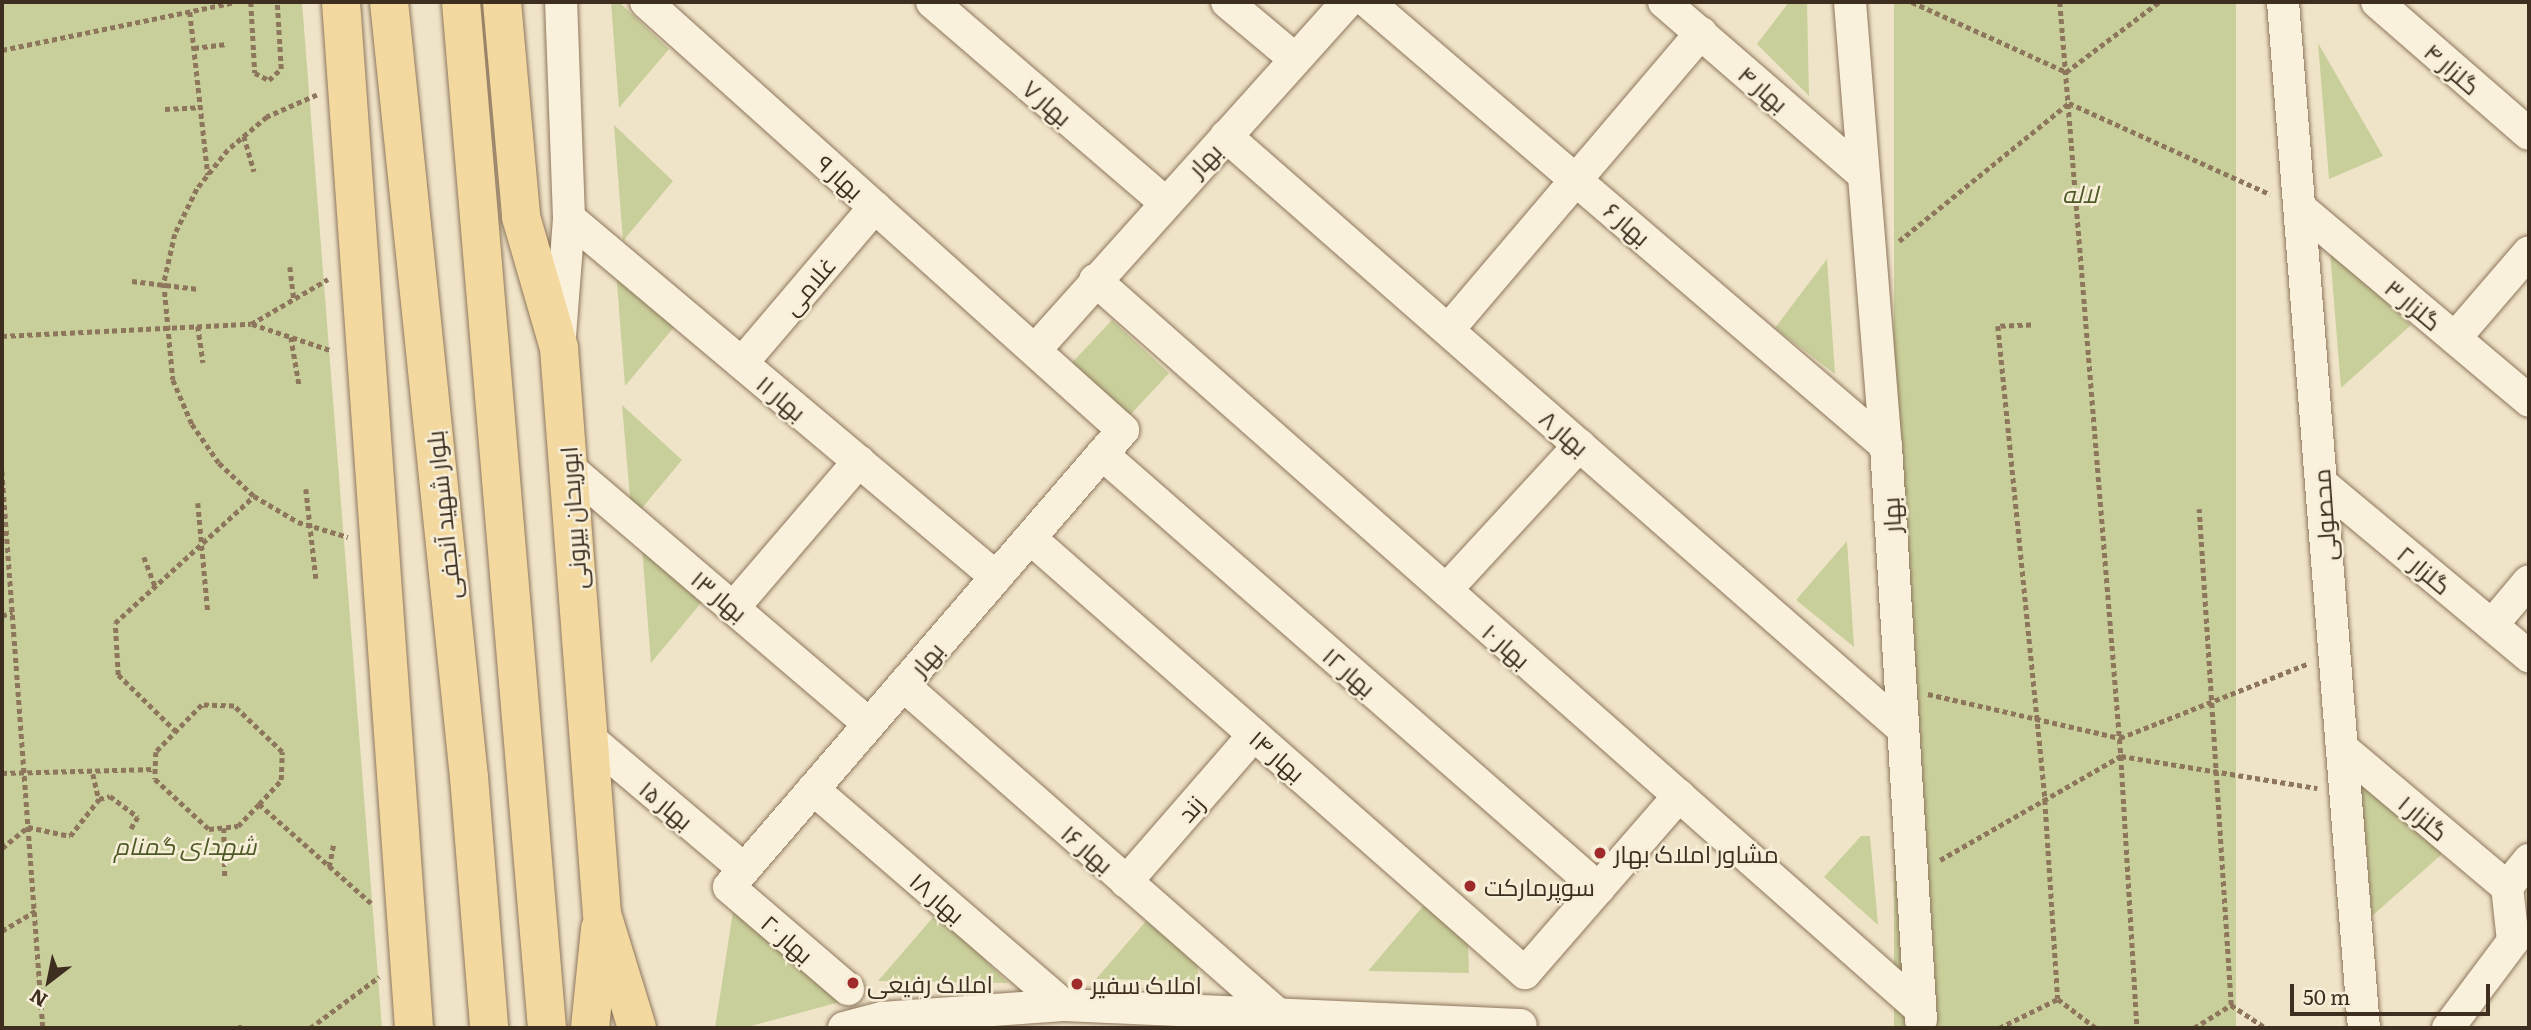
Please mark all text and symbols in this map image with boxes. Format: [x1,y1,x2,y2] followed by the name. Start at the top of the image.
[2419,36,2487,100] street label: گلزار ۴
[1733,59,1795,117] street label: بهار ۴
[1018,73,1078,131] street label: بهار ۷
[1181,136,1227,182] street label: بهار
[812,148,870,204] street label: بهار ۹
[2062,179,2098,207] park label: لاله
[1599,195,1657,251] street label: بهار ۶
[775,250,841,320] street label: غلامی
[2380,272,2448,336] street label: گلزار ۳
[752,368,812,426] street label: بهار ۱۱
[1535,403,1595,461] street label: بهار ۸
[419,429,465,601] street label: بلوار شهید آنجفی
[553,446,591,590] street label: ابوریحان بیرونی
[2305,468,2341,562] street label: محصولی
[1875,496,1905,534] street label: بهار
[2392,538,2458,600] street label: گلزار ۲
[686,563,754,627] street label: بهار ۱۳
[1477,616,1537,674] street label: بهار ۱۰
[903,635,949,681] street label: بهار
[1318,640,1382,702] street label: بهار ۱۲
[1244,723,1312,787] street label: بهار ۱۴
[634,773,700,835] street label: بهار ۱۵
[2393,788,2455,846] street label: گلزار ۱
[1171,789,1209,827] street label: زند
[1056,818,1120,878] street label: بهار ۱۶
[114,831,256,859] park label: شهدای گمنام
[1614,839,1779,867] place label: مشاور املاک بهار
[1592,845,1608,861] marker: مشاور املاک بهار
[905,866,971,928] street label: بهار ۱۸
[1484,872,1595,900] place label: سوپرمارکت
[1462,878,1478,894] marker: سوپرمارکت
[756,908,820,968] street label: بهار ۲۰
[14,946,84,1016] north arrow
[867,969,993,997] place label: املاک رفیعی
[1091,970,1202,998] place label: املاک سفیر
[2293,970,2492,1014] scale bar
[845,975,861,991] marker: املاک رفیعی
[1069,976,1085,992] marker: املاک سفیر
[2303,980,2350,1011] text: 50 m
[24,983,52,1015] text: N

